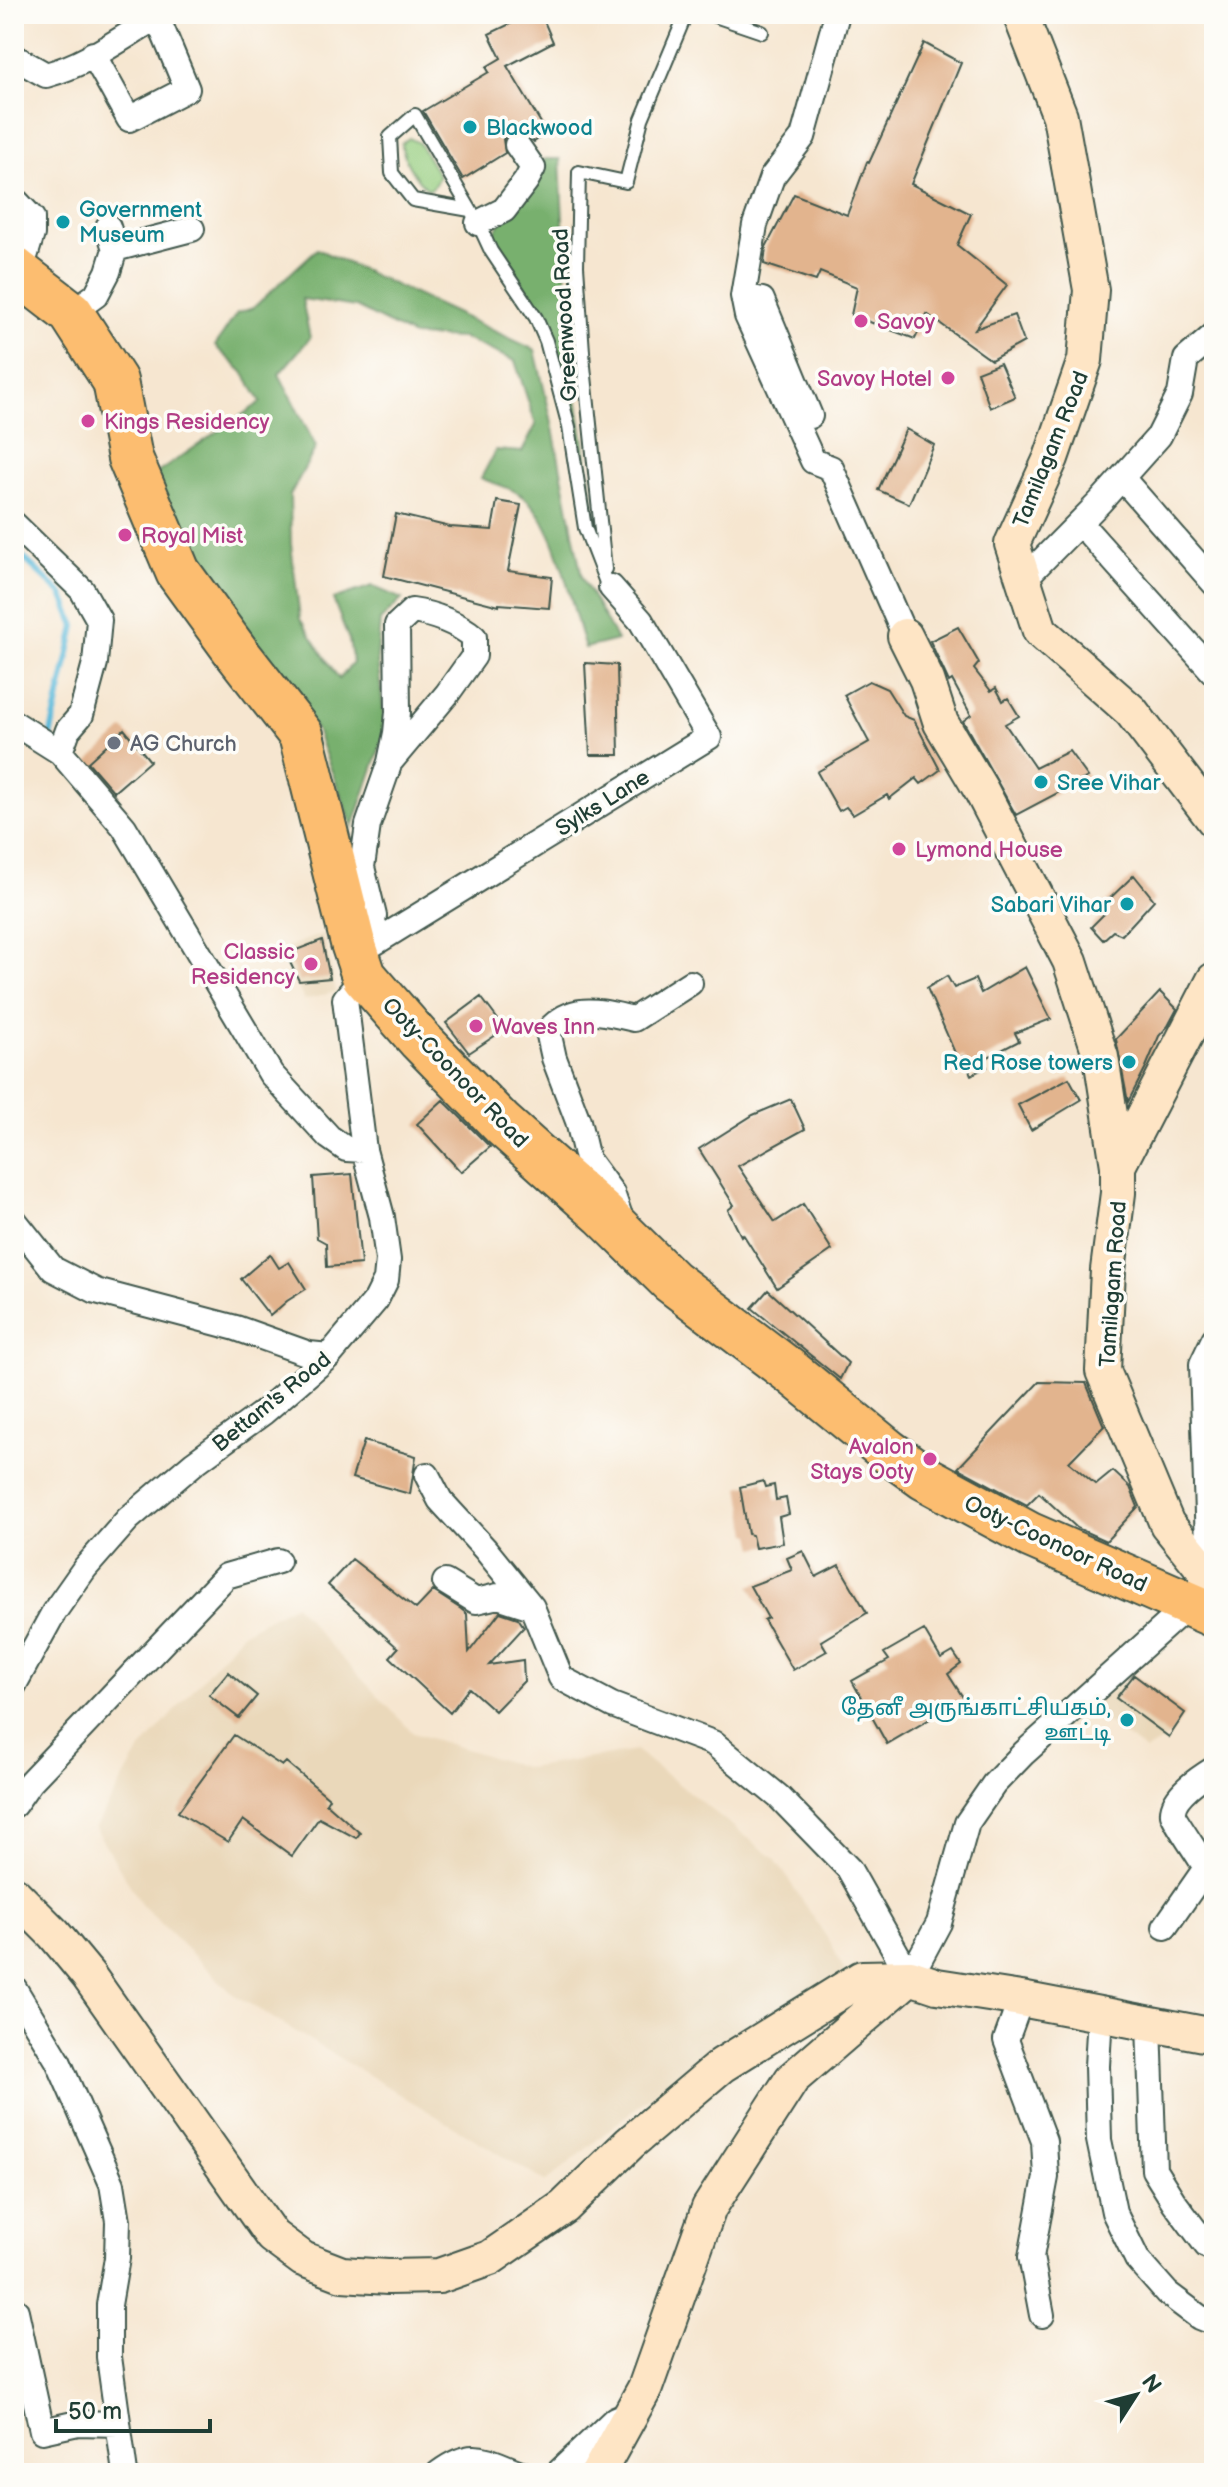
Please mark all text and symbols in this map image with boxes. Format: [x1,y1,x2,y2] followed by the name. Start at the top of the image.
[486,115,593,142] place label: Blackwood
[461,118,479,136] marker: Blackwood
[79,197,202,249] place label: Government Museum
[54,213,72,231] marker: Government Museum
[547,227,584,402] street label: Greenwood Road
[877,309,935,336] place label: Savoy
[852,312,870,330] marker: Savoy
[817,366,932,393] place label: Savoy Hotel
[1008,367,1095,532] street label: Tamilagam Road
[939,369,957,387] marker: Savoy Hotel
[104,409,270,436] place label: Kings Residency
[79,412,97,430] marker: Kings Residency
[141,523,244,550] place label: Royal Mist
[116,526,134,544] marker: Royal Mist
[130,731,237,758] place label: AG Church
[105,734,123,752] marker: AG Church
[551,764,655,843] street label: Sylks Lane
[1057,770,1162,797] place label: Sree Vihar
[1032,773,1050,791] marker: Sree Vihar
[915,837,1063,864] place label: Lymond House
[890,840,908,858] marker: Lymond House
[991,892,1112,919] place label: Sabari Vihar
[1118,895,1136,913] marker: Sabari Vihar
[191,939,295,991] place label: Classic Residency
[302,955,320,973] marker: Classic Residency
[376,992,534,1154] street label: Ooty-Coonoor Road
[492,1014,595,1041] place label: Waves Inn
[467,1017,485,1035] marker: Waves Inn
[943,1050,1113,1077] place label: Red Rose towers
[1120,1053,1138,1071] marker: Red Rose towers
[1094,1200,1133,1368] street label: Tamilagam Road
[207,1346,337,1458] street label: Bettam's Road
[810,1434,914,1486] place label: Avalon Stays Ooty
[921,1450,939,1468] marker: Avalon Stays Ooty
[960,1490,1151,1599] street label: Ooty-Coonoor Road
[841,1695,1111,1747] place label: தேனீ அருங்காட்சியகம், ஊட்டி
[1118,1711,1136,1729] marker: தேனீ அருங்காட்சியகம், ஊட்டி
[1096,2355,1176,2435] north arrow
[1135,2370,1167,2399] text: N
[56,2383,210,2433] scale bar
[68,2397,122,2426] text: 50 m

